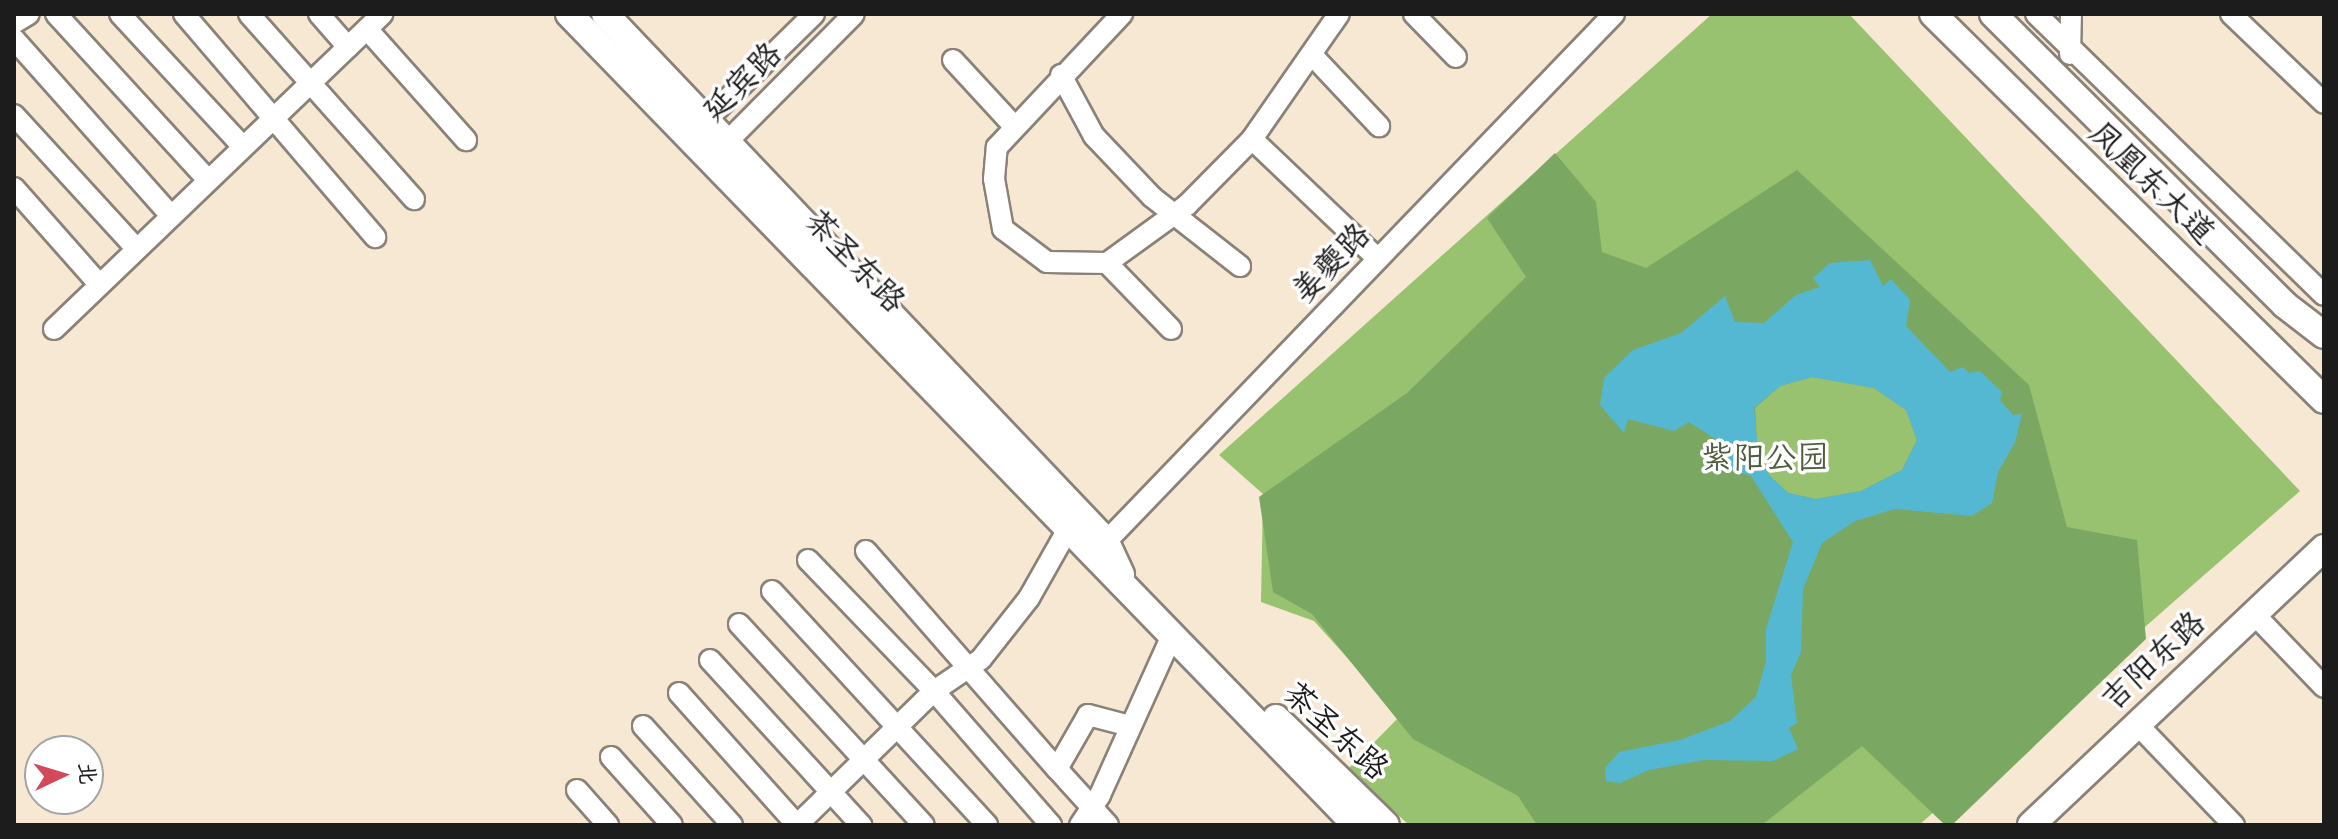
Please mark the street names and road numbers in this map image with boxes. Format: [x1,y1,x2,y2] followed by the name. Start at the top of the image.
[695,35,791,131] street label: 延宾路
[2080,115,2222,253] street label: 凤凰东大道
[796,203,912,321] street label: 茶圣东路
[1285,216,1379,312] street label: 姜夔路
[2094,604,2214,720] street label: 吉阳东路
[1275,675,1395,789] street label: 茶圣东路

